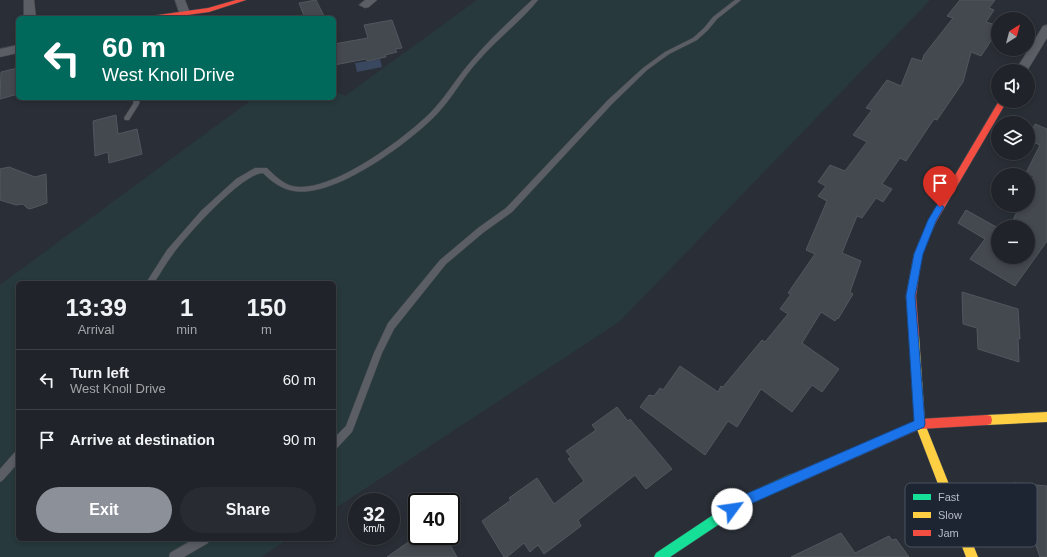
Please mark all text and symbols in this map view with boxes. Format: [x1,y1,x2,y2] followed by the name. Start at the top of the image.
[991,12,1035,56] north arrow
[991,12,1035,264] map controls
[36,32,88,84] icon: left
[102,32,166,63] text: 60 m
[991,64,1035,108] button: sound
[102,65,235,85] text: West Knoll Drive
[991,116,1035,160] button: layers
[923,166,957,207] pin
[991,168,1035,212] button: +
[929,172,951,194] icon: arrive
[991,220,1035,264] button: −
[65,294,127,321] text: 13:39
[180,294,193,321] text: 1
[247,294,287,321] text: 150
[78,322,115,337] text: Arrival
[176,322,197,337] text: min
[261,322,272,337] text: m
[70,364,129,381] text: Turn left
[36,369,58,391] icon: left
[283,371,316,388] text: 60 m
[70,381,166,396] text: West Knoll Drive
[36,429,58,451] icon: arrive
[70,431,215,448] text: Arrive at destination
[283,431,316,448] text: 90 m
[905,483,1037,547] legend
[36,487,172,533] button: Exit
[180,487,316,533] button: Share
[711,488,753,530] position arrow
[938,491,959,503] text: Fast
[408,493,460,545] speed limit sign: 40
[363,503,385,525] text: 32
[938,509,962,521] text: Slow
[363,523,385,534] text: km/h
[938,527,959,539] text: Jam

